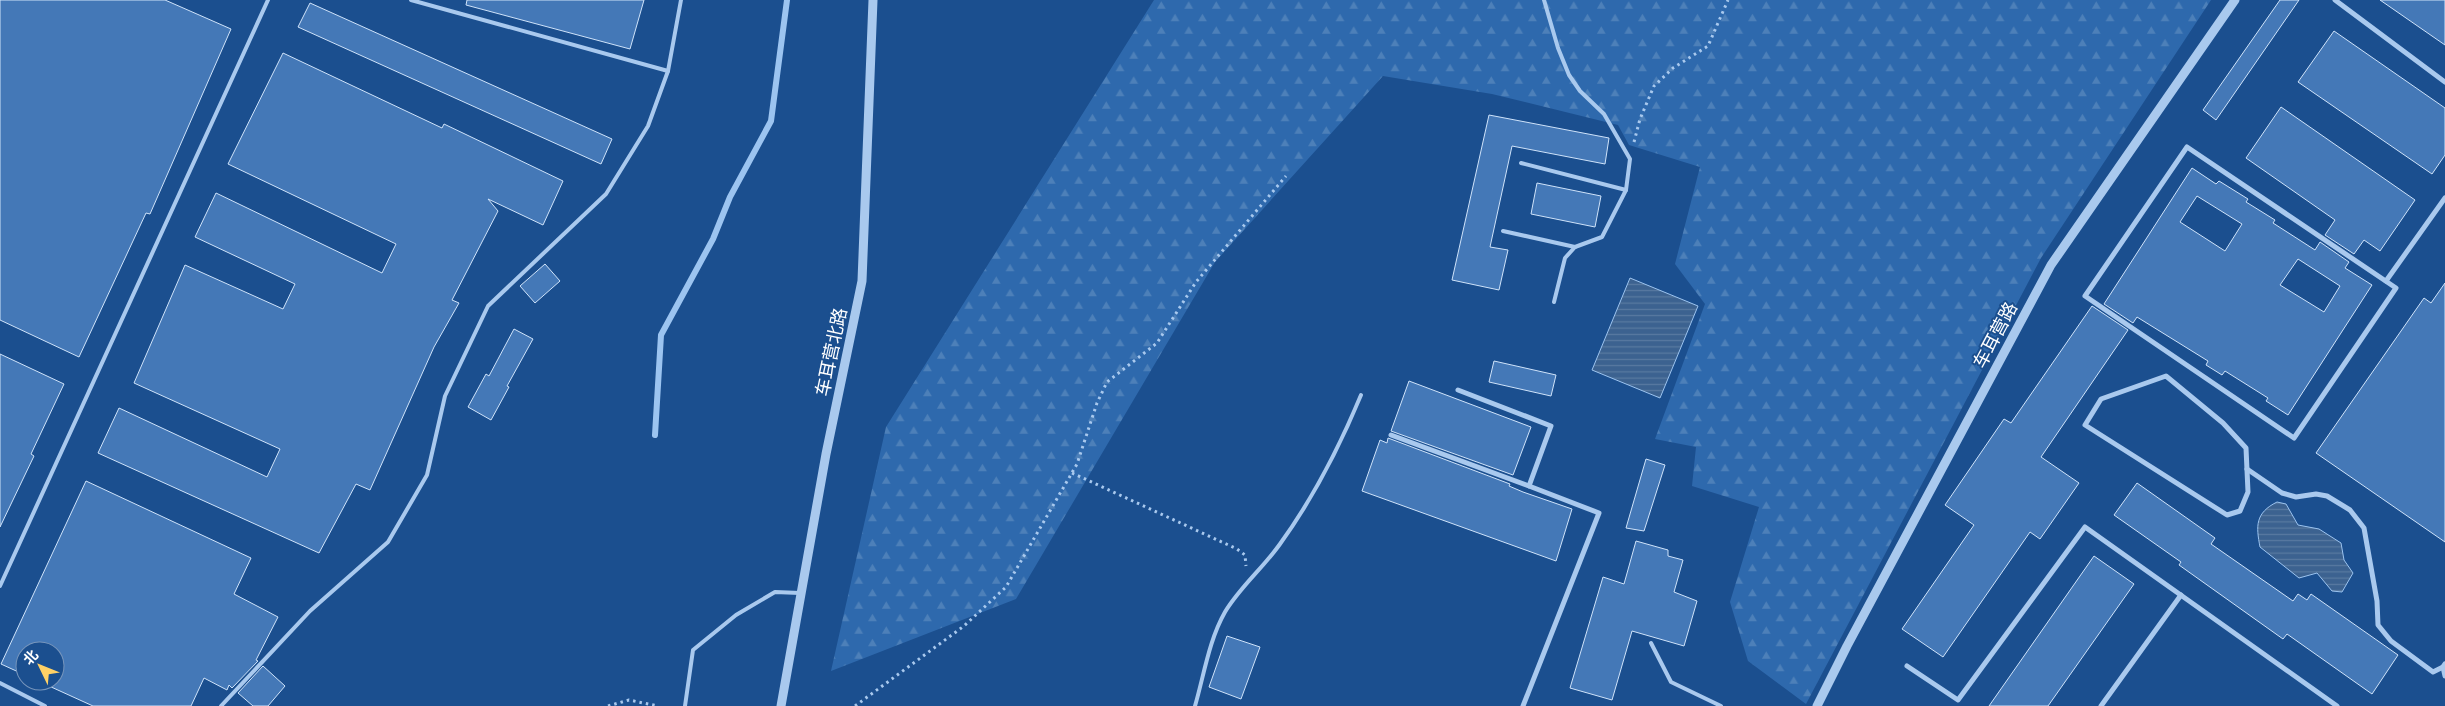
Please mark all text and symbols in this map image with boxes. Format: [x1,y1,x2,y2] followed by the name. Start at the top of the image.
[1969,298,2021,372] street label: 车耳营路
[811,306,851,398] street label: 车耳营北路
[15,641,65,691] north arrow
[20,647,41,668] text: 北

